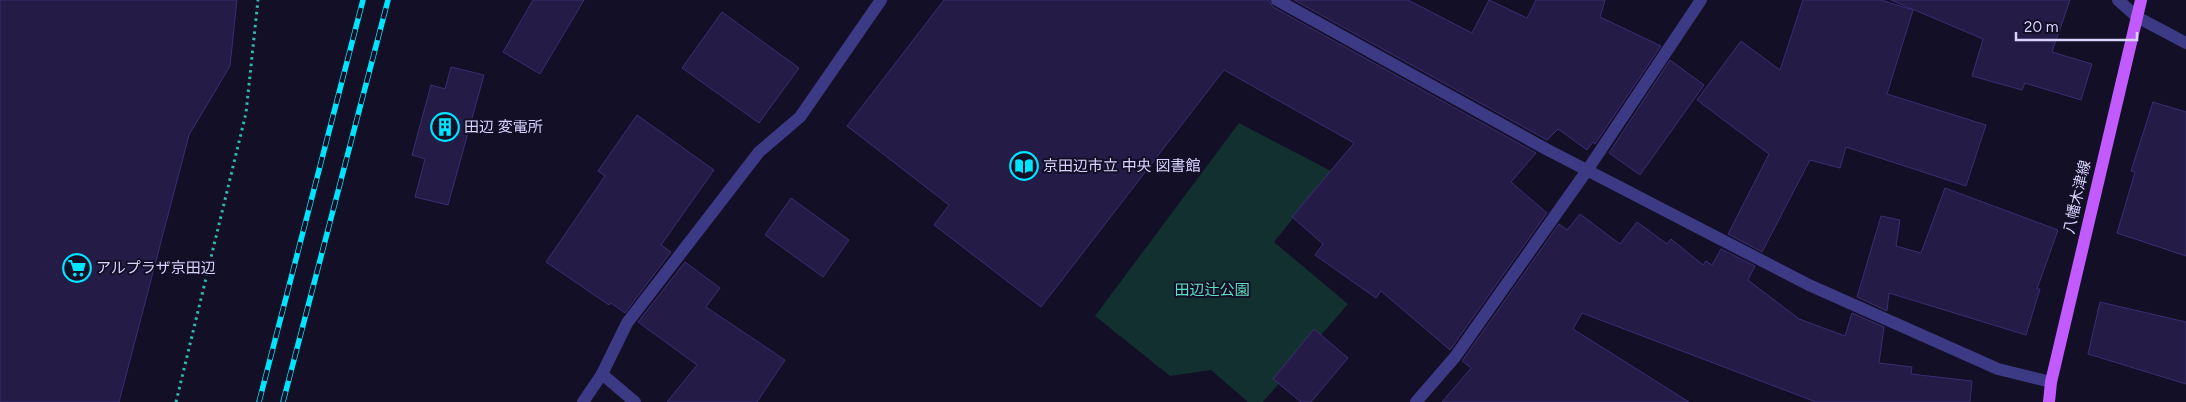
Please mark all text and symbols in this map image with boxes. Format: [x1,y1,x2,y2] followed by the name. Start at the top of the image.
[2016,10,2137,42] scale bar
[2024,18,2058,36] text: 20 m
[430,112,460,142] building icon: 田辺 変電所
[464,118,543,136] place label: 田辺 変電所
[1009,151,1039,181] library icon: 京田辺市立 中央 図書館
[1043,157,1200,175] place label: 京田辺市立 中央 図書館
[2060,158,2094,236] street label: 八幡木津線
[62,253,92,283] supermarket icon: アルプラザ京田辺
[96,259,216,277] place label: アルプラザ京田辺
[1174,281,1250,299] park label: 田辺辻公園

